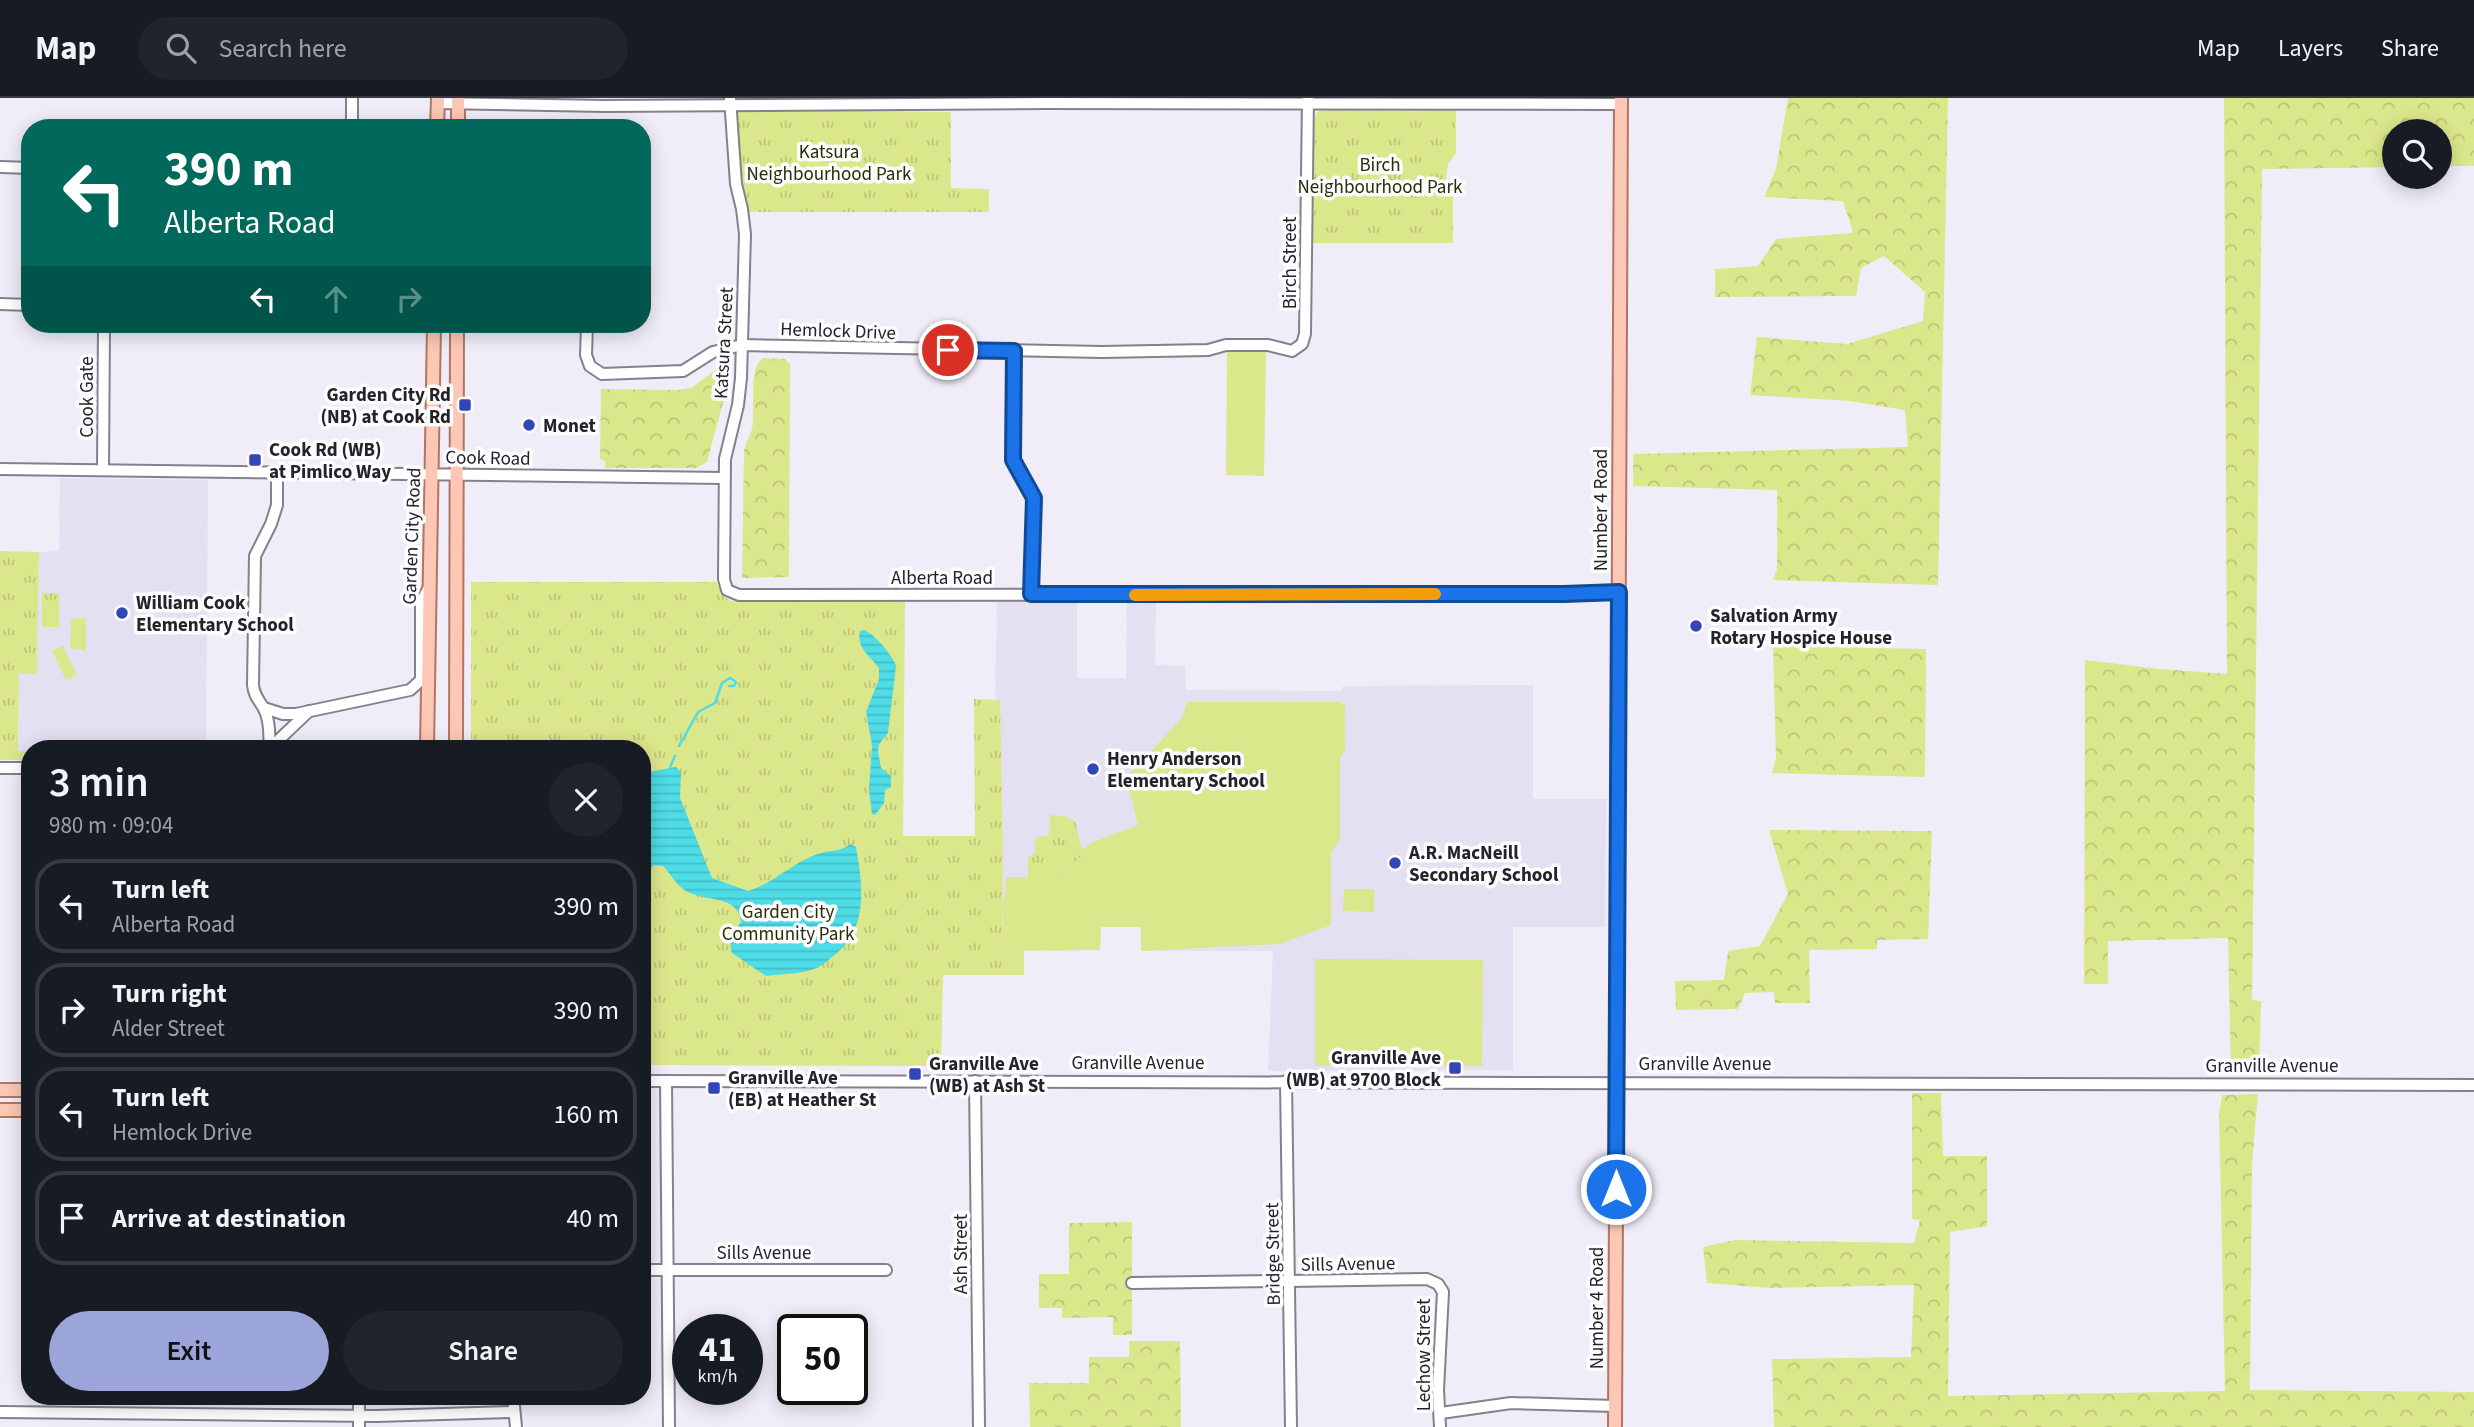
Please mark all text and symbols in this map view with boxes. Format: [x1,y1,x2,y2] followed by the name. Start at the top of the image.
[138,17,628,80] search box
[35,25,96,72] text: Map
[162,29,200,67] icon: search
[218,30,347,67] text: Search here
[2197,31,2240,66] text: Map
[2278,31,2343,66] text: Layers
[2381,31,2439,66] text: Share
[2382,119,2452,189] map controls
[2382,119,2452,189] button: search
[164,135,293,205] text: 390 m
[747,139,912,188] park label: Katsura Neighbourhood Park
[49,147,140,238] icon: left
[1298,152,1463,201] park label: Birch Neighbourhood Park
[164,200,336,246] text: Alberta Road
[1277,216,1304,309] street label: Birch Street
[244,280,282,318] icon: left
[317,280,355,318] icon: ahead
[390,280,428,318] icon: right
[708,286,741,400] street label: Katsura Street
[780,316,896,347] street label: Hemlock Drive
[918,320,978,380] pin
[929,331,967,369] icon: arrive
[74,356,101,438] street label: Cook Gate
[321,382,451,431] place label: Garden City Rd (NB) at Cook Rd
[457,397,473,413] marker: Garden City Rd (NB) at Cook Rd
[543,413,596,440] place label: Monet
[521,417,537,433] marker: Monet
[269,437,391,486] place label: Cook Rd (WB) at Pimlico Way
[445,444,531,473] street label: Cook Road
[1588,449,1615,571] street label: Number 4 Road
[247,452,263,468] marker: Cook Rd (WB) at Pimlico Way
[397,467,428,605] street label: Garden City Road
[891,565,993,592] street label: Alberta Road
[136,590,294,639] place label: William Cook Elementary School
[1710,603,1892,652] place label: Salvation Army Rotary Hospice House
[114,605,130,621] marker: William Cook Elementary School
[1688,618,1704,634] marker: Salvation Army Rotary Hospice House
[1107,746,1265,795] place label: Henry Anderson Elementary School
[49,753,149,813] text: 3 min
[1085,761,1101,777] marker: Henry Anderson Elementary School
[549,763,623,837] button: close
[49,809,173,842] text: 980 m · 09:04
[1408,840,1559,889] place label: A.R. MacNeill Secondary School
[1387,855,1403,871] marker: A.R. MacNeill Secondary School
[112,871,209,908] text: Turn left
[53,887,91,925] icon: left
[553,888,619,925] text: 390 m
[722,899,855,948] park label: Garden City Community Park
[112,908,235,941] text: Alberta Road
[112,975,227,1012] text: Turn right
[53,991,91,1029] icon: right
[553,992,619,1029] text: 390 m
[112,1012,225,1045] text: Alder Street
[1286,1045,1442,1094] place label: Granville Ave (WB) at 9700 Block
[1072,1050,1204,1077] street label: Granville Avenue
[929,1051,1045,1100] place label: Granville Ave (WB) at Ash St
[1639,1051,1771,1078] street label: Granville Avenue
[2206,1053,2338,1080] street label: Granville Avenue
[1447,1060,1463,1076] marker: Granville Ave (WB) at 9700 Block
[728,1065,876,1114] place label: Granville Ave (EB) at Heather St
[907,1066,923,1082] marker: Granville Ave (WB) at Ash St
[112,1079,209,1116] text: Turn left
[706,1080,722,1096] marker: Granville Ave (EB) at Heather St
[53,1095,91,1133] icon: left
[553,1096,619,1133] text: 160 m
[112,1116,252,1149] text: Hemlock Drive
[1579,1152,1653,1226] position arrow
[53,1199,91,1237] icon: arrive
[112,1200,346,1237] text: Arrive at destination
[566,1200,619,1237] text: 40 m
[1259,1202,1288,1306] street label: Bridge Street
[948,1213,975,1294] street label: Ash Street
[717,1240,811,1267] street label: Sills Avenue
[1584,1247,1611,1369] street label: Number 4 Road
[1300,1250,1396,1279] street label: Sills Avenue
[1411,1298,1438,1411] street label: Lechow Street
[49,1311,329,1391] button: Exit
[343,1311,623,1391] button: Share
[777,1314,868,1405] speed limit sign: 50
[699,1325,736,1375] text: 41
[698,1364,737,1389] text: km/h

